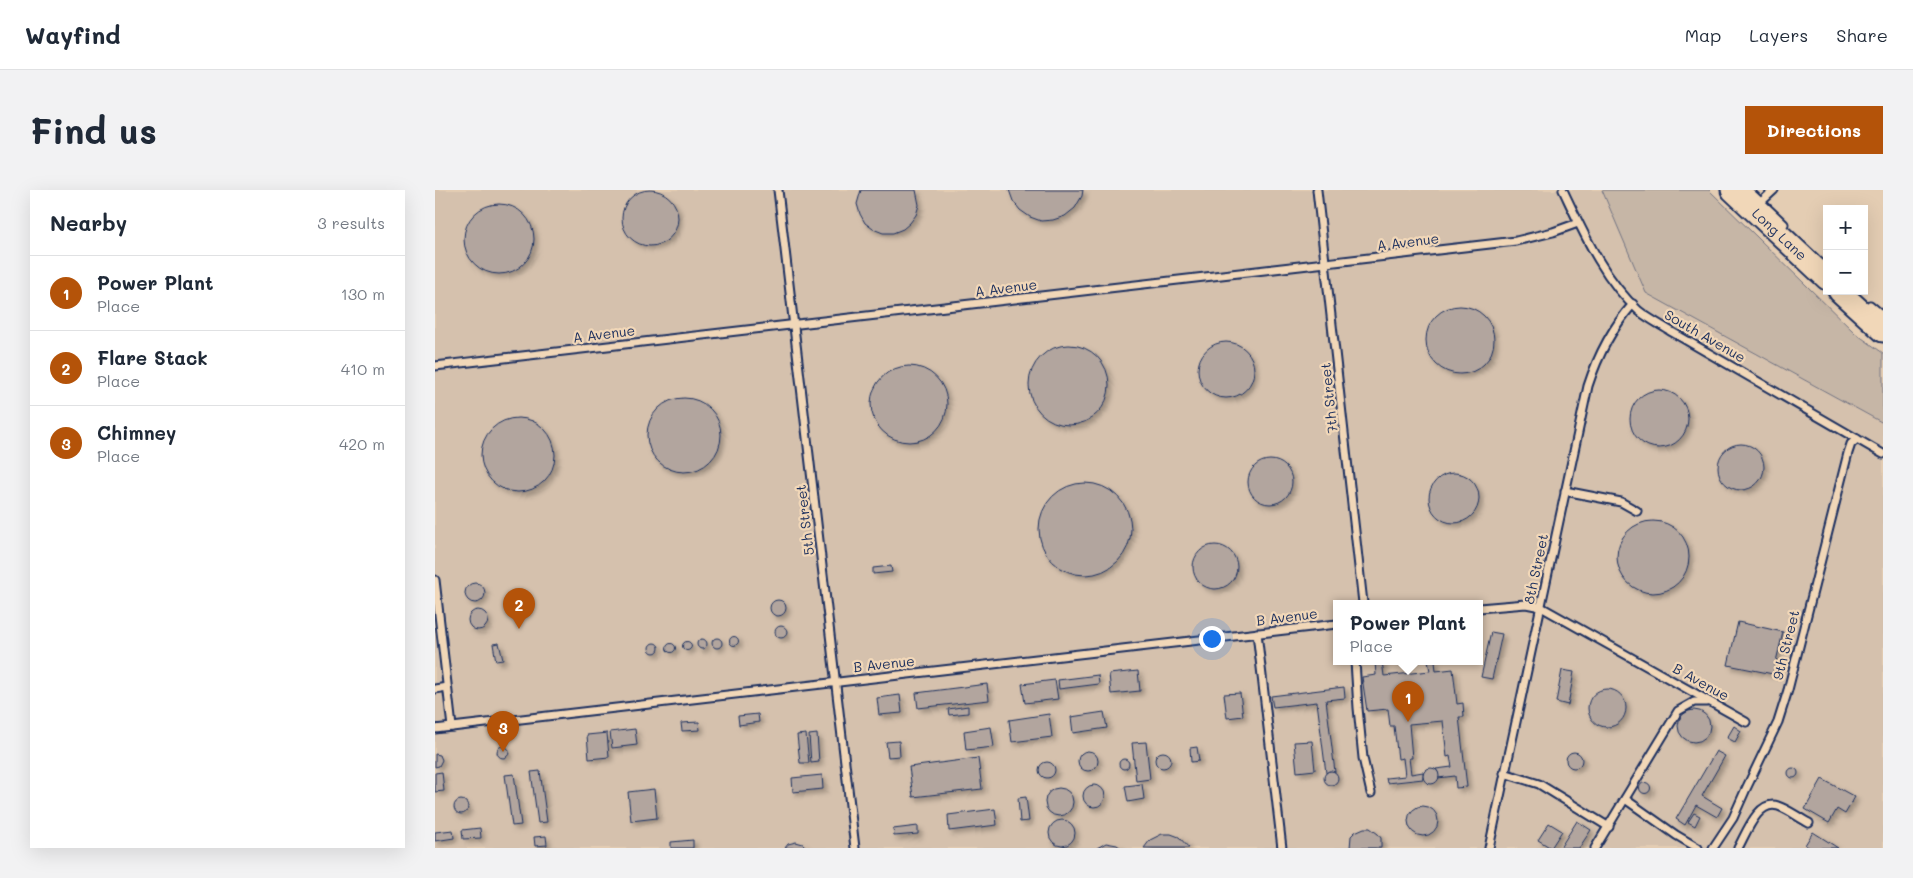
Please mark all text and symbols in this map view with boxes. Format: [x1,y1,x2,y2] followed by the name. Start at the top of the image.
[25,19,121,50] text: Wayfind
[1685,23,1721,47] text: Map
[1749,23,1808,47] text: Layers
[1836,23,1888,47] text: Share
[1745,106,1883,154] button: Directions
[30,107,157,153] text: Find us
[1748,204,1811,264] street label: Long Lane
[1823,205,1868,295] map controls
[1823,205,1868,250] button: +
[50,209,127,236] text: Nearby
[317,212,385,233] text: 3 results
[1376,228,1440,255] street label: A Avenue
[1823,250,1868,295] button: −
[97,270,213,295] text: Power Plant
[974,274,1038,301] street label: A Avenue
[62,283,70,304] text: 1
[341,283,385,304] text: 130 m
[97,295,140,316] text: Place
[1661,305,1749,367] street label: South Avenue
[572,320,636,347] street label: A Avenue
[97,345,208,370] text: Flare Stack
[62,358,70,379] text: 2
[341,358,385,379] text: 410 m
[1315,362,1342,434] street label: 7th Street
[97,370,140,391] text: Place
[97,420,176,445] text: Chimney
[61,433,71,454] text: 3
[339,433,385,454] text: 420 m
[97,445,140,466] text: Place
[791,484,818,557] street label: 5th Street
[1519,532,1552,606] street label: 8th Street
[503,588,535,629] pin: 2
[1333,600,1483,665] popup
[1255,603,1319,630] street label: B Avenue
[1768,608,1803,682] street label: 9th Street
[1350,610,1466,635] text: Power Plant
[1199,626,1225,652] your location
[1350,635,1393,656] text: Place
[852,651,916,676] street label: B Avenue
[1670,658,1733,705] street label: B Avenue
[1392,681,1424,722] pin: 1
[487,711,519,752] pin: 3

